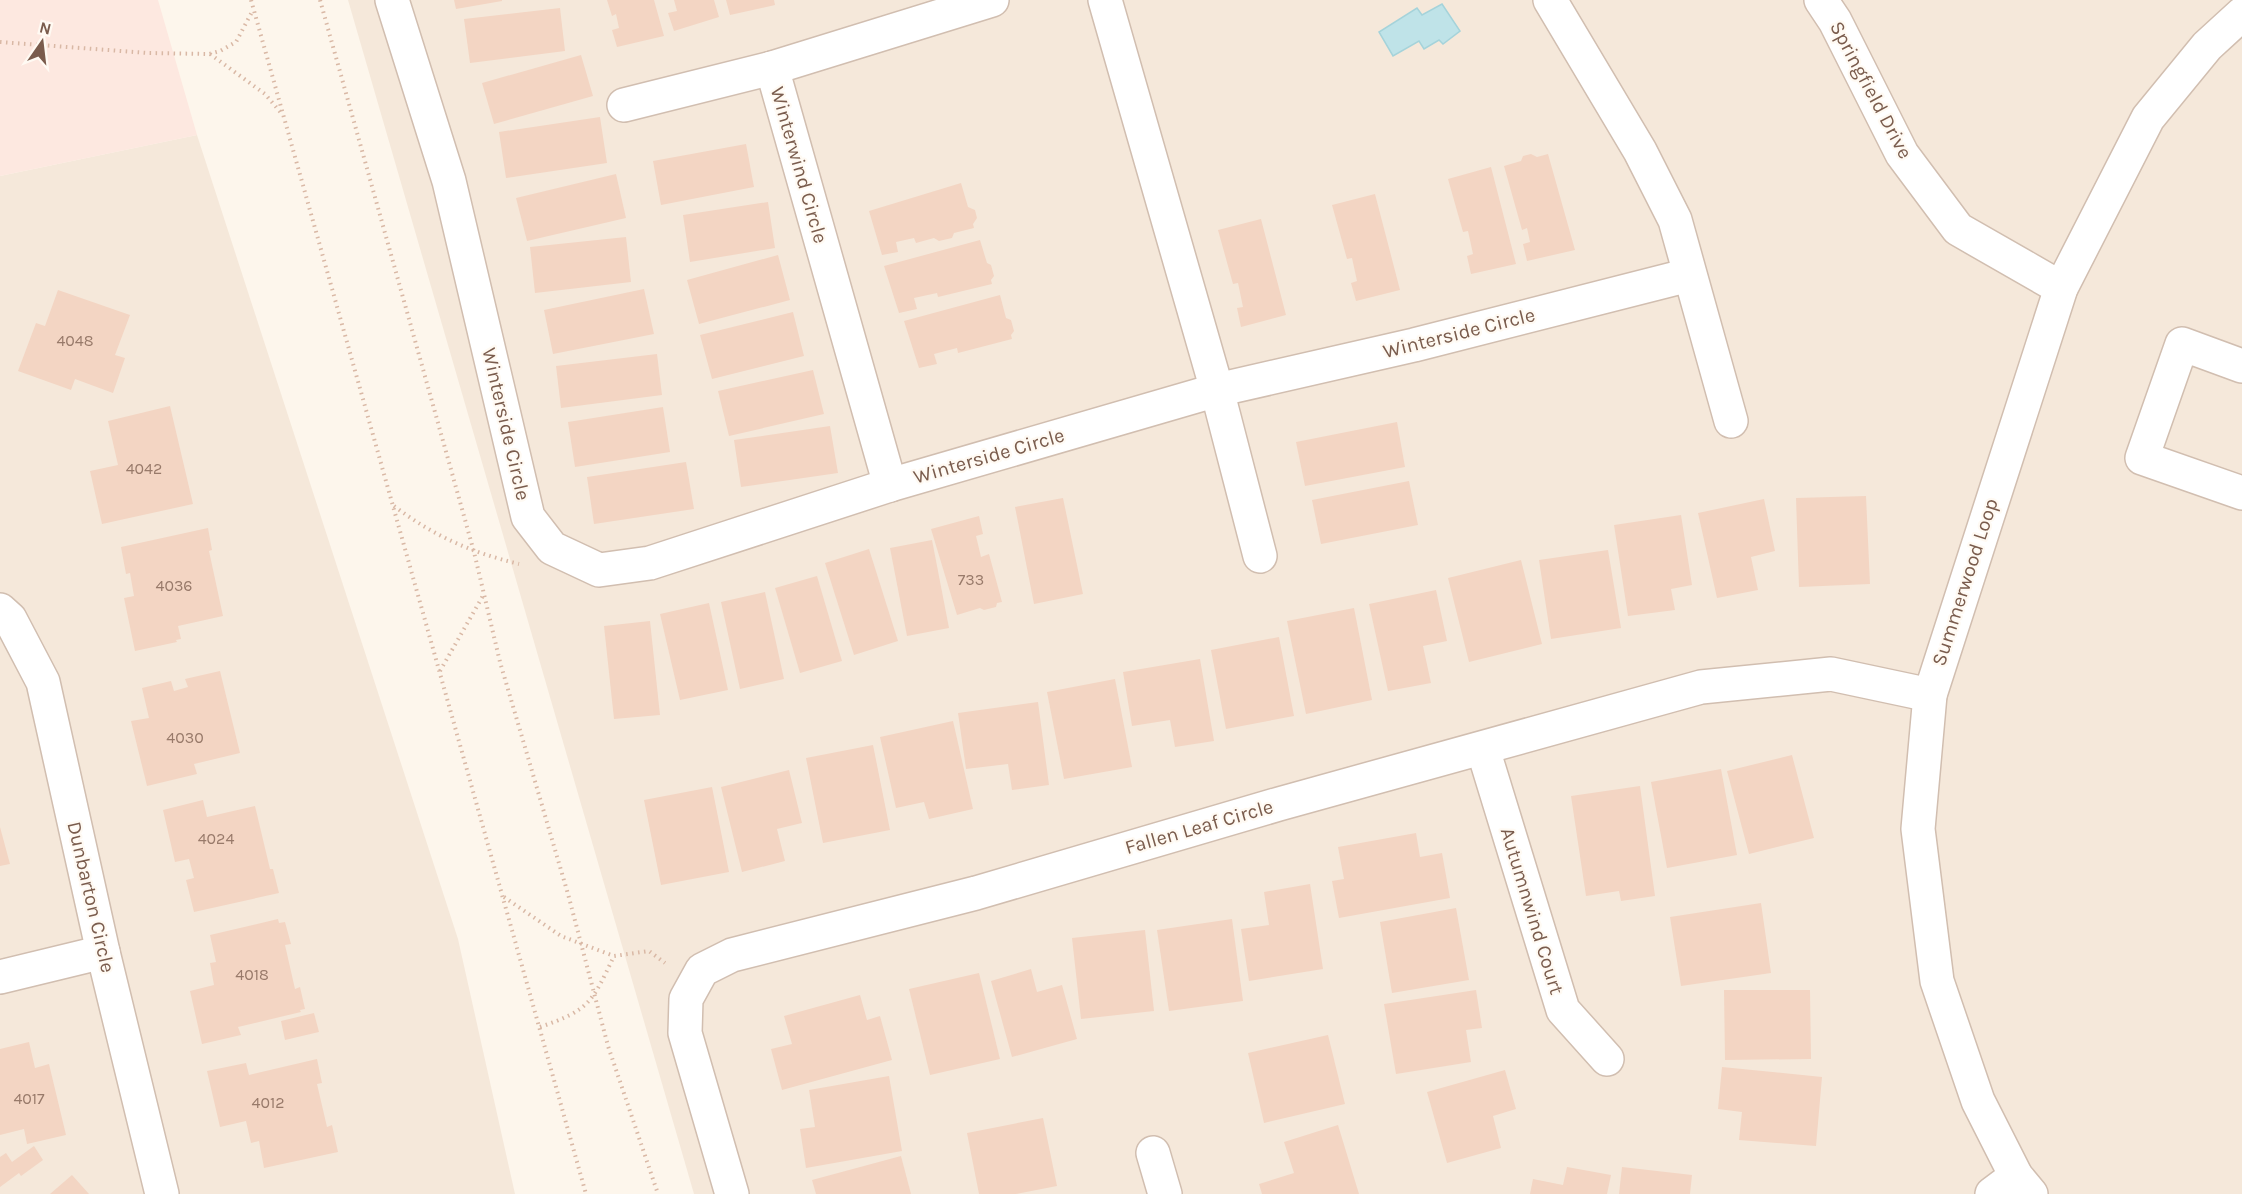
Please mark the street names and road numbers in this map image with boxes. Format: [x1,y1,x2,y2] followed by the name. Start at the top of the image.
[1825,17,1917,163] street label: Springfield Drive
[766,84,832,246] street label: Winterwind Circle
[1381,303,1537,363] street label: Winterside Circle
[477,345,535,503] street label: Winterside Circle
[911,423,1067,489] street label: Winterside Circle
[1927,495,2003,669] street label: Summerwood Loop
[1122,795,1276,859] street label: Fallen Leaf Circle
[62,819,120,975] street label: Dunbarton Circle
[1496,825,1568,998] street label: Autumnwind Court

